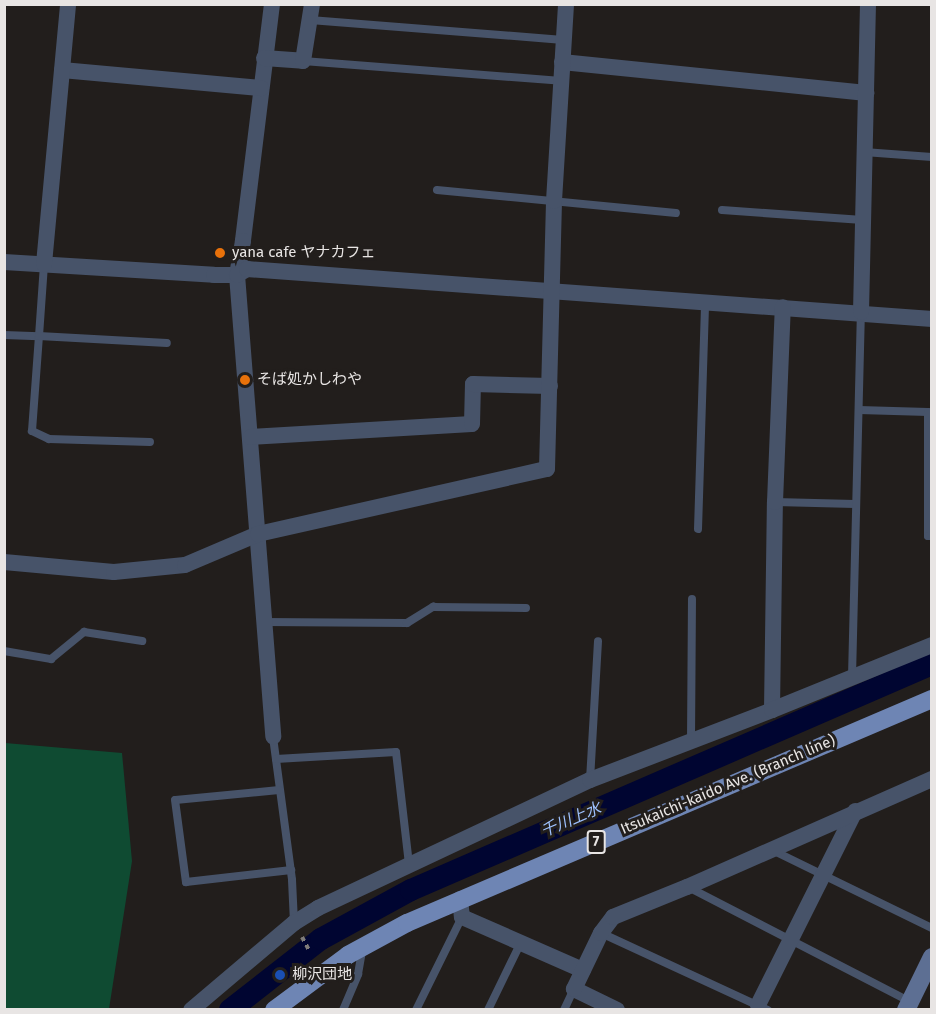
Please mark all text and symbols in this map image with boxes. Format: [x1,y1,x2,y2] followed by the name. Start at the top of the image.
[232,244,375,262] place label: yana cafe ヤナカフェ
[213,246,227,260] marker: yana cafe ヤナカフェ
[257,371,362,389] place label: そば処かしわや
[238,373,252,387] marker: そば処かしわや
[618,732,838,838] street label: Itsukaichi-kaido Ave. (Branch line)
[538,799,604,841] water label: 千川上水
[586,831,606,853] road number: 7
[292,966,352,984] place label: 柳沢団地
[273,968,287,982] marker: 柳沢団地

